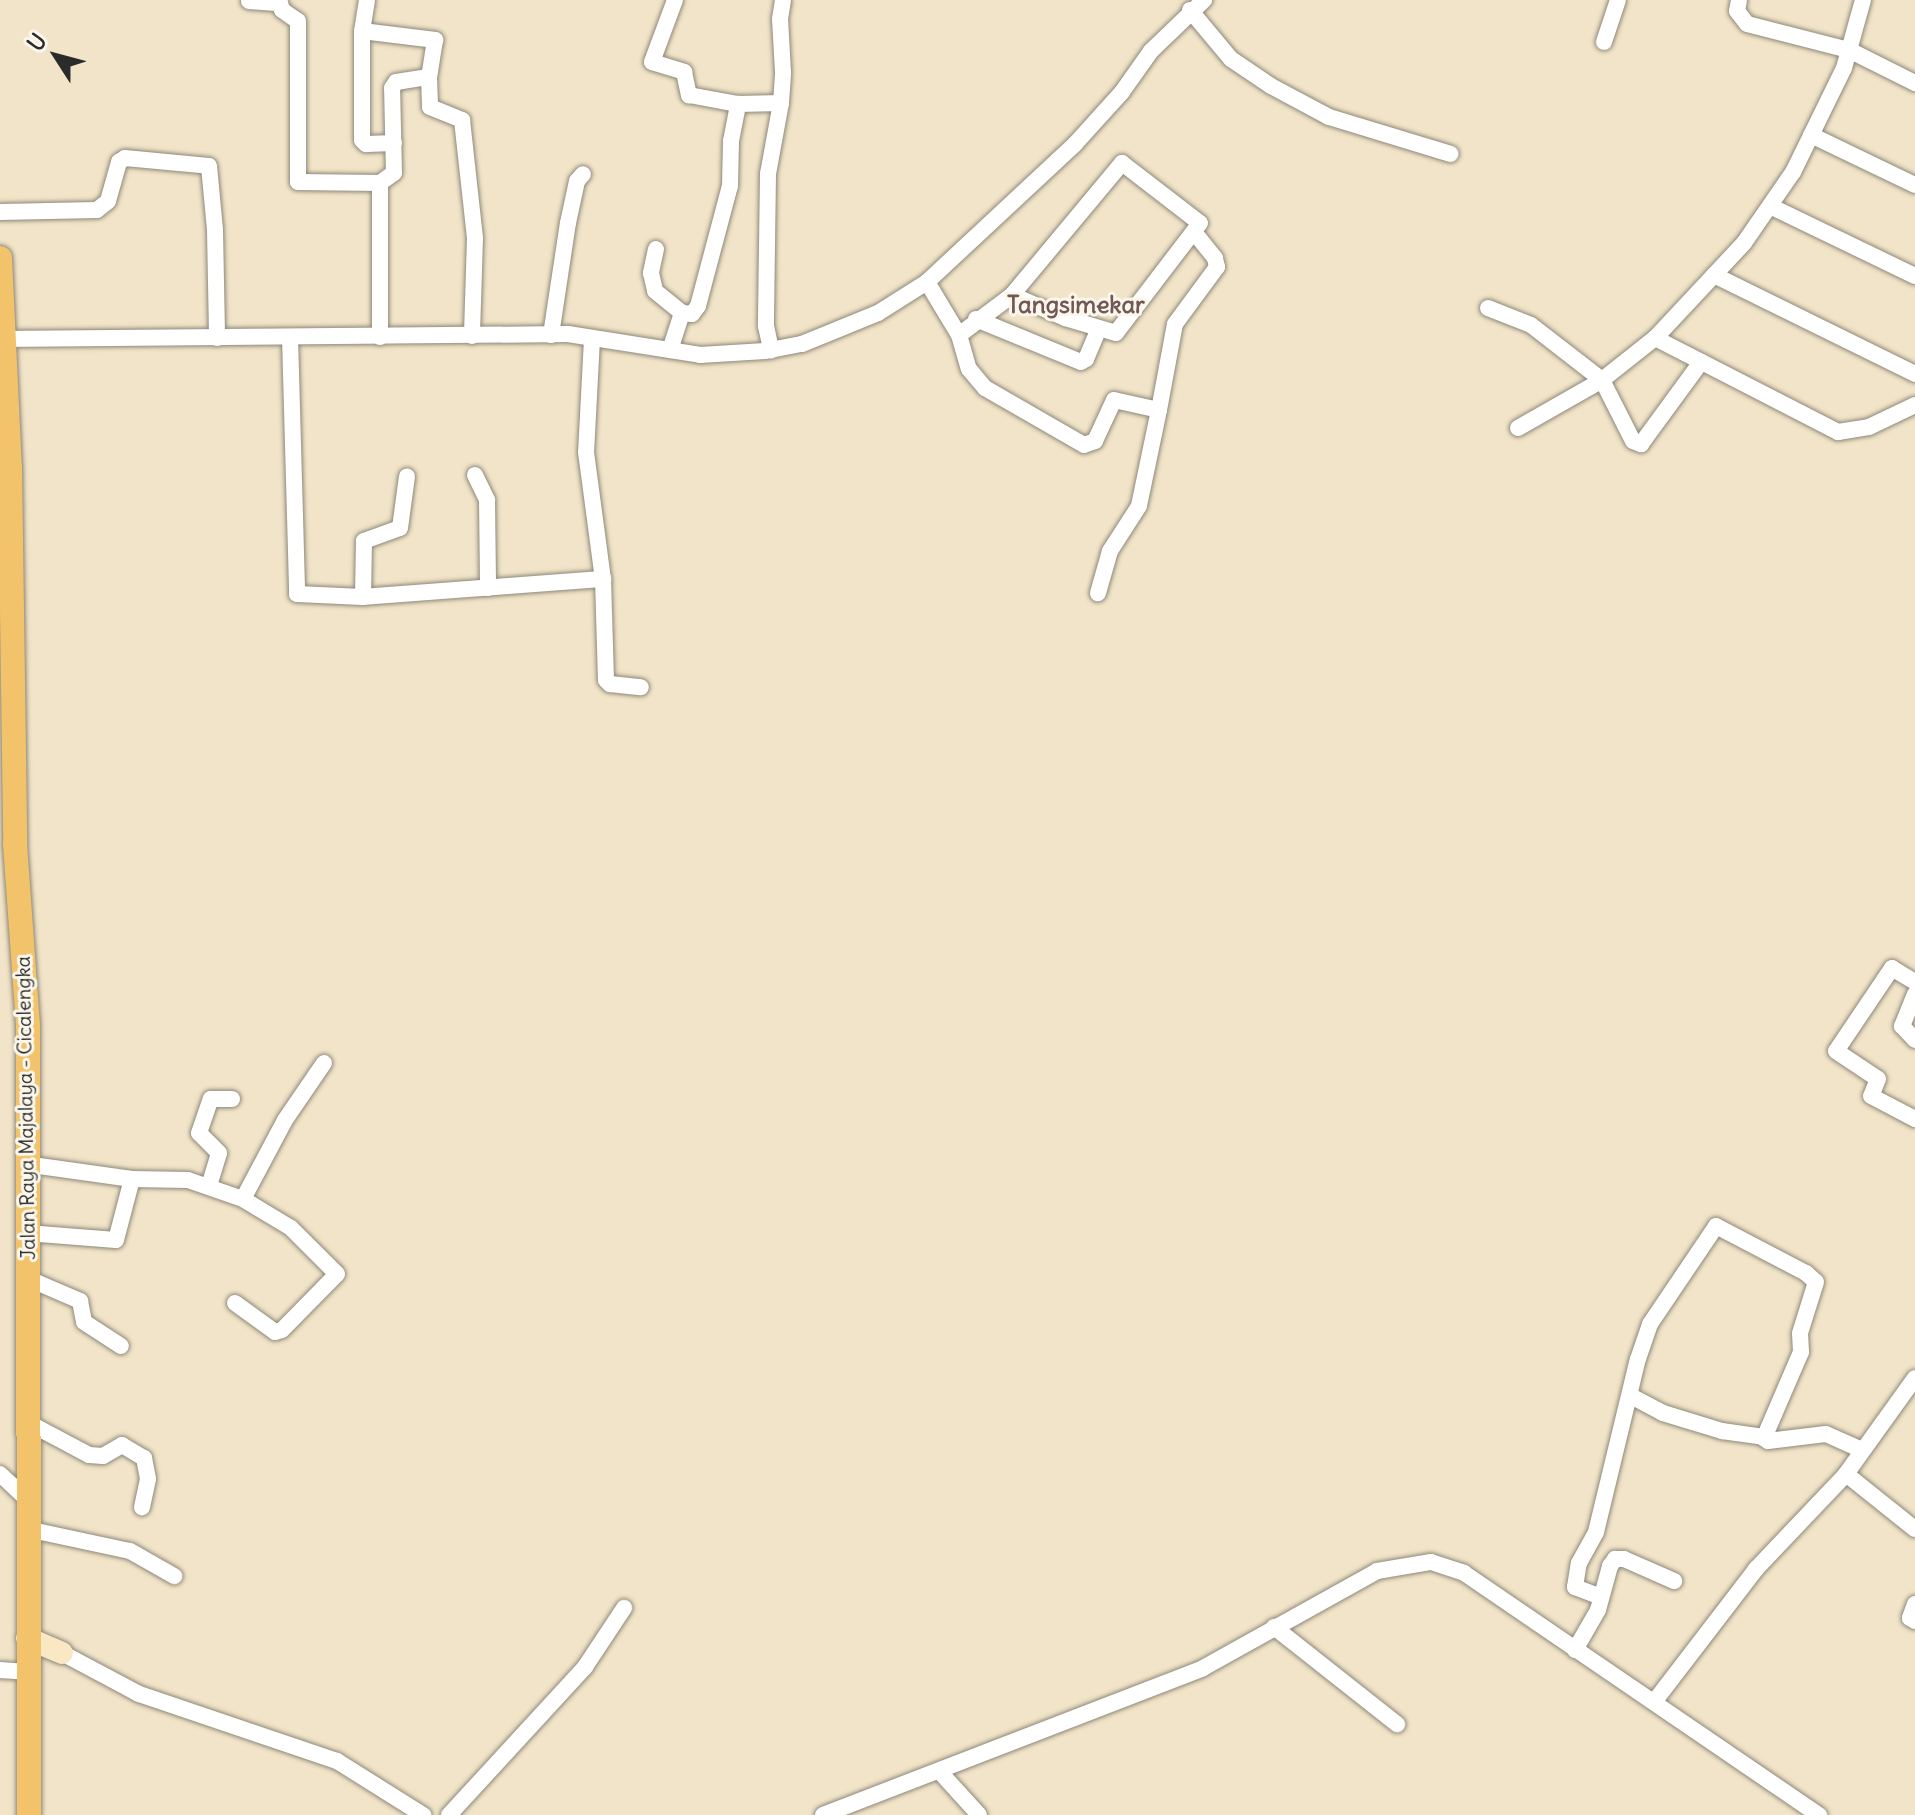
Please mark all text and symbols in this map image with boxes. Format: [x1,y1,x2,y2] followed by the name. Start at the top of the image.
[16,16,96,96] north arrow
[21,28,52,56] text: U
[1007,291,1145,319] district label: Tangsimekar
[10,956,40,1260] street label: Jalan Raya Majalaya - Cicalengka

